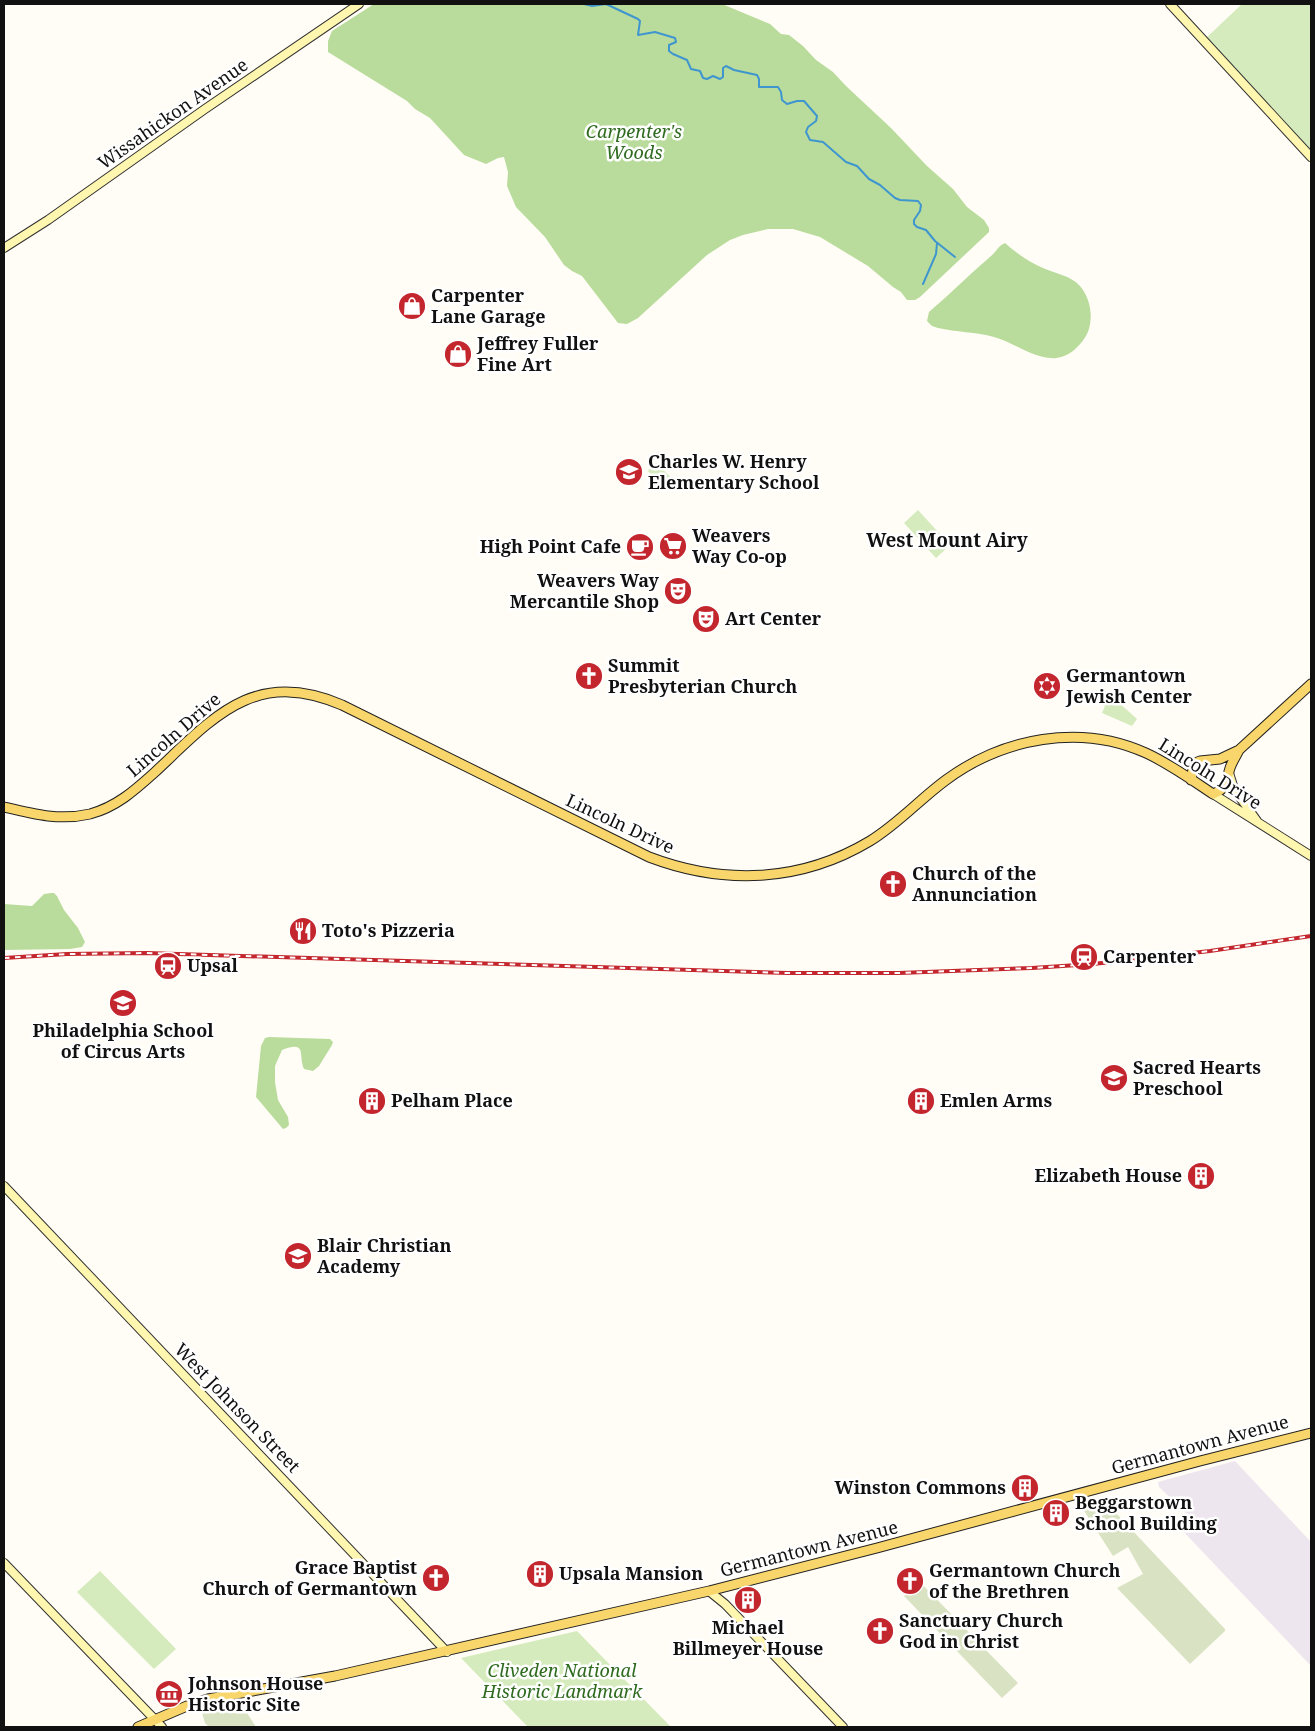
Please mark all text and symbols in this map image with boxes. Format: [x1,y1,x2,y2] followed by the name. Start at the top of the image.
[93,52,252,174] street label: Wissahickon Avenue
[586,119,682,164] park label: Carpenter's Woods
[431,283,545,328] place label: Carpenter Lane Garage
[397,291,427,321] shop icon: Carpenter Lane Garage
[476,331,599,376] place label: Jeffrey Fuller Fine Art
[443,339,473,369] shop icon: Jeffrey Fuller Fine Art
[648,449,820,494] place label: Charles W. Henry Elementary School
[614,457,644,487] school or university icon: Charles W. Henry Elementary School
[692,523,787,568] place label: Weavers Way Co‑op
[866,527,1028,553] district label: West Mount Airy
[658,531,688,561] supermarket icon: Weavers Way Co‑op
[625,532,655,562] cafe icon: High Point Cafe
[480,534,621,558] place label: High Point Cafe
[510,568,660,613] place label: Weavers Way Mercantile Shop
[663,576,693,606] theatre icon: Weavers Way Mercantile Shop
[691,604,721,634] theatre icon: Art Center
[725,606,822,630] place label: Art Center
[608,653,797,698] place label: Summit Presbyterian Church
[574,661,604,691] church icon: Summit Presbyterian Church
[1065,663,1192,708] place label: Germantown Jewish Center
[1032,671,1062,701] synagogue icon: Germantown Jewish Center
[121,687,225,782] street label: Lincoln Drive
[1155,732,1267,814] street label: Lincoln Drive
[562,787,679,859] street label: Lincoln Drive
[912,861,1037,906] place label: Church of the Annunciation
[878,869,908,899] church icon: Church of the Annunciation
[288,916,318,946] restaurant icon: Toto's Pizzeria
[322,918,455,942] place label: Toto's Pizzeria
[1069,942,1099,972] station icon: Carpenter
[1103,944,1197,968] place label: Carpenter
[153,951,183,981] station icon: Upsal
[187,953,239,977] place label: Upsal
[108,988,138,1018] school or university icon: Philadelphia School of Circus Arts
[32,1018,214,1063] place label: Philadelphia School of Circus Arts
[1133,1055,1261,1100] place label: Sacred Hearts Preschool
[1099,1063,1129,1093] school or university icon: Sacred Hearts Preschool
[357,1086,387,1116] building icon: Pelham Place
[906,1086,936,1116] building icon: Emlen Arms
[391,1088,513,1112] place label: Pelham Place
[940,1088,1053,1112] place label: Emlen Arms
[1186,1161,1216,1191] building icon: Elizabeth House
[1035,1163,1182,1187] place label: Elizabeth House
[317,1233,452,1278] place label: Blair Christian Academy
[283,1241,313,1271] school or university icon: Blair Christian Academy
[170,1337,306,1477] street label: West Johnson Street
[1108,1409,1291,1479] street label: Germantown Avenue
[1010,1473,1040,1503] building icon: Winston Commons
[834,1475,1006,1499] place label: Winston Commons
[1075,1490,1218,1535] place label: Beggarstown School Building
[1041,1498,1071,1528] building icon: Beggarstown School Building
[717,1514,900,1582] street label: Germantown Avenue
[202,1555,417,1600] place label: Grace Baptist Church of Germantown
[929,1558,1121,1603] place label: Germantown Church of the Brethren
[525,1559,555,1589] building icon: Upsala Mansion
[559,1561,703,1585] place label: Upsala Mansion
[421,1563,451,1593] church icon: Grace Baptist Church of Germantown
[895,1566,925,1596] church icon: Germantown Church of the Brethren
[733,1585,763,1615] building icon: Michael Billmeyer House
[899,1608,1063,1653] place label: Sanctuary Church God in Christ
[673,1615,823,1660] place label: Michael Billmeyer House
[865,1616,895,1646] church icon: Sanctuary Church God in Christ
[481,1658,643,1703] park label: Cliveden National Historic Landmark
[187,1671,323,1716] place label: Johnson House Historic Site
[154,1679,184,1709] museum icon: Johnson House Historic Site

